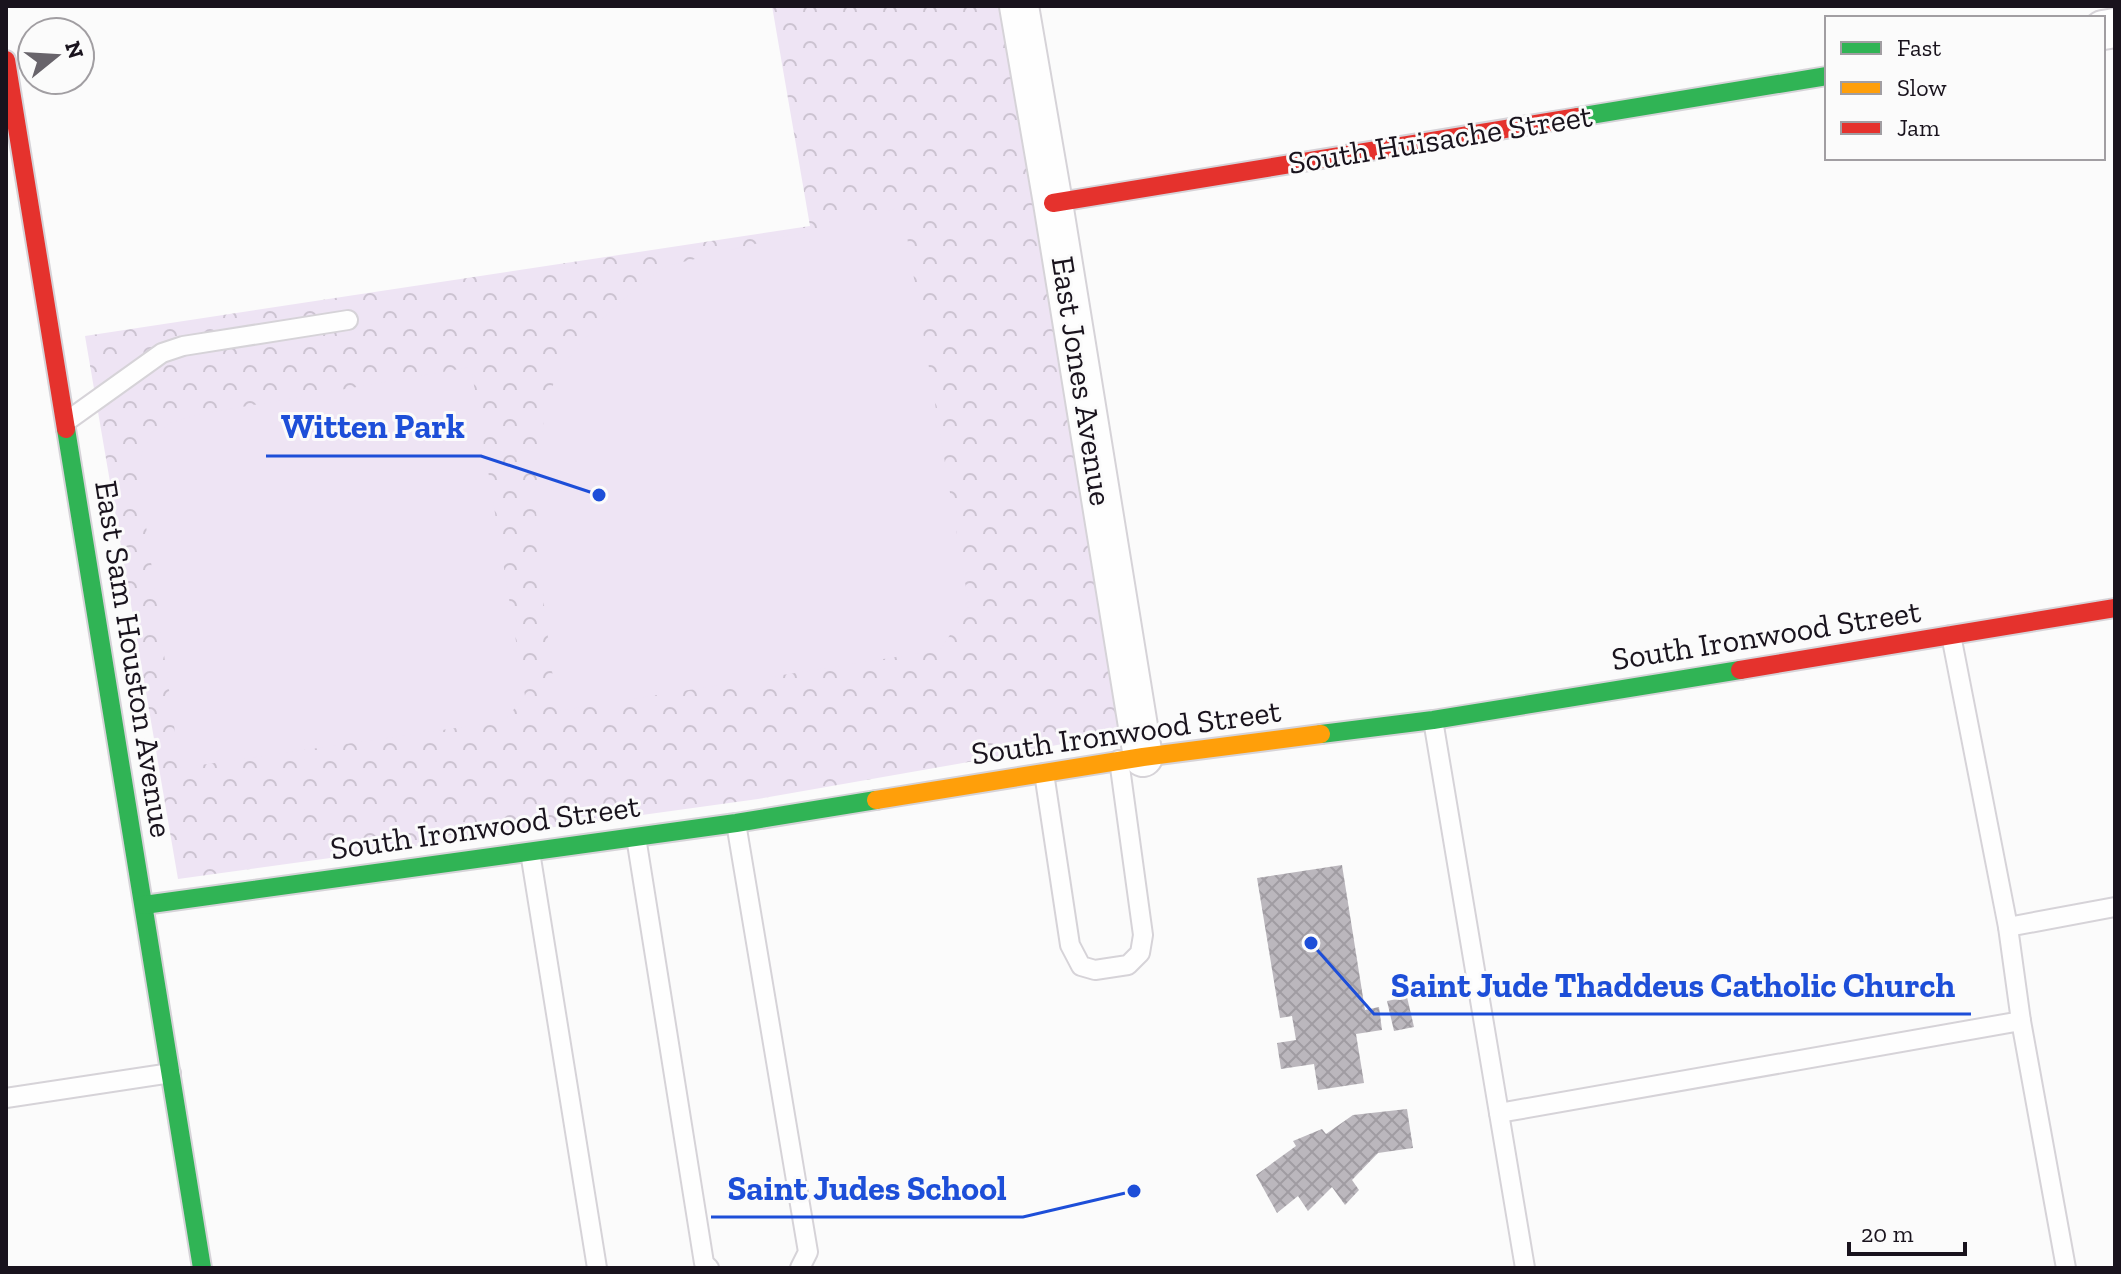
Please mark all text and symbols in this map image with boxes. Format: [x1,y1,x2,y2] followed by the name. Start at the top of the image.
[16,16,96,96] north arrow
[1825,16,2105,160] legend
[1897,33,1941,62] text: Fast
[59,38,90,62] text: N
[1897,73,1947,102] text: Slow
[1285,96,1595,182] street label: South Huisache Street
[1897,113,1940,142] text: Jam
[1044,254,1120,508] street label: East Jones Avenue
[266,398,481,456] callout: Witten Park
[281,406,465,447] text: Witten Park
[87,478,181,840] street label: East Sam Houston Avenue
[1609,592,1923,678] street label: South Ironwood Street
[969,691,1283,773] street label: South Ironwood Street
[328,786,642,868] street label: South Ironwood Street
[1374,956,1971,1014] callout: Saint Jude Thaddeus Catholic Church
[1391,965,1955,1006] text: Saint Jude Thaddeus Catholic Church
[711,1159,1023,1217] callout: Saint Judes School
[727,1168,1007,1209] text: Saint Judes School
[1849,1206,1965,1256] scale bar
[1861,1219,1914,1248] text: 20 m

